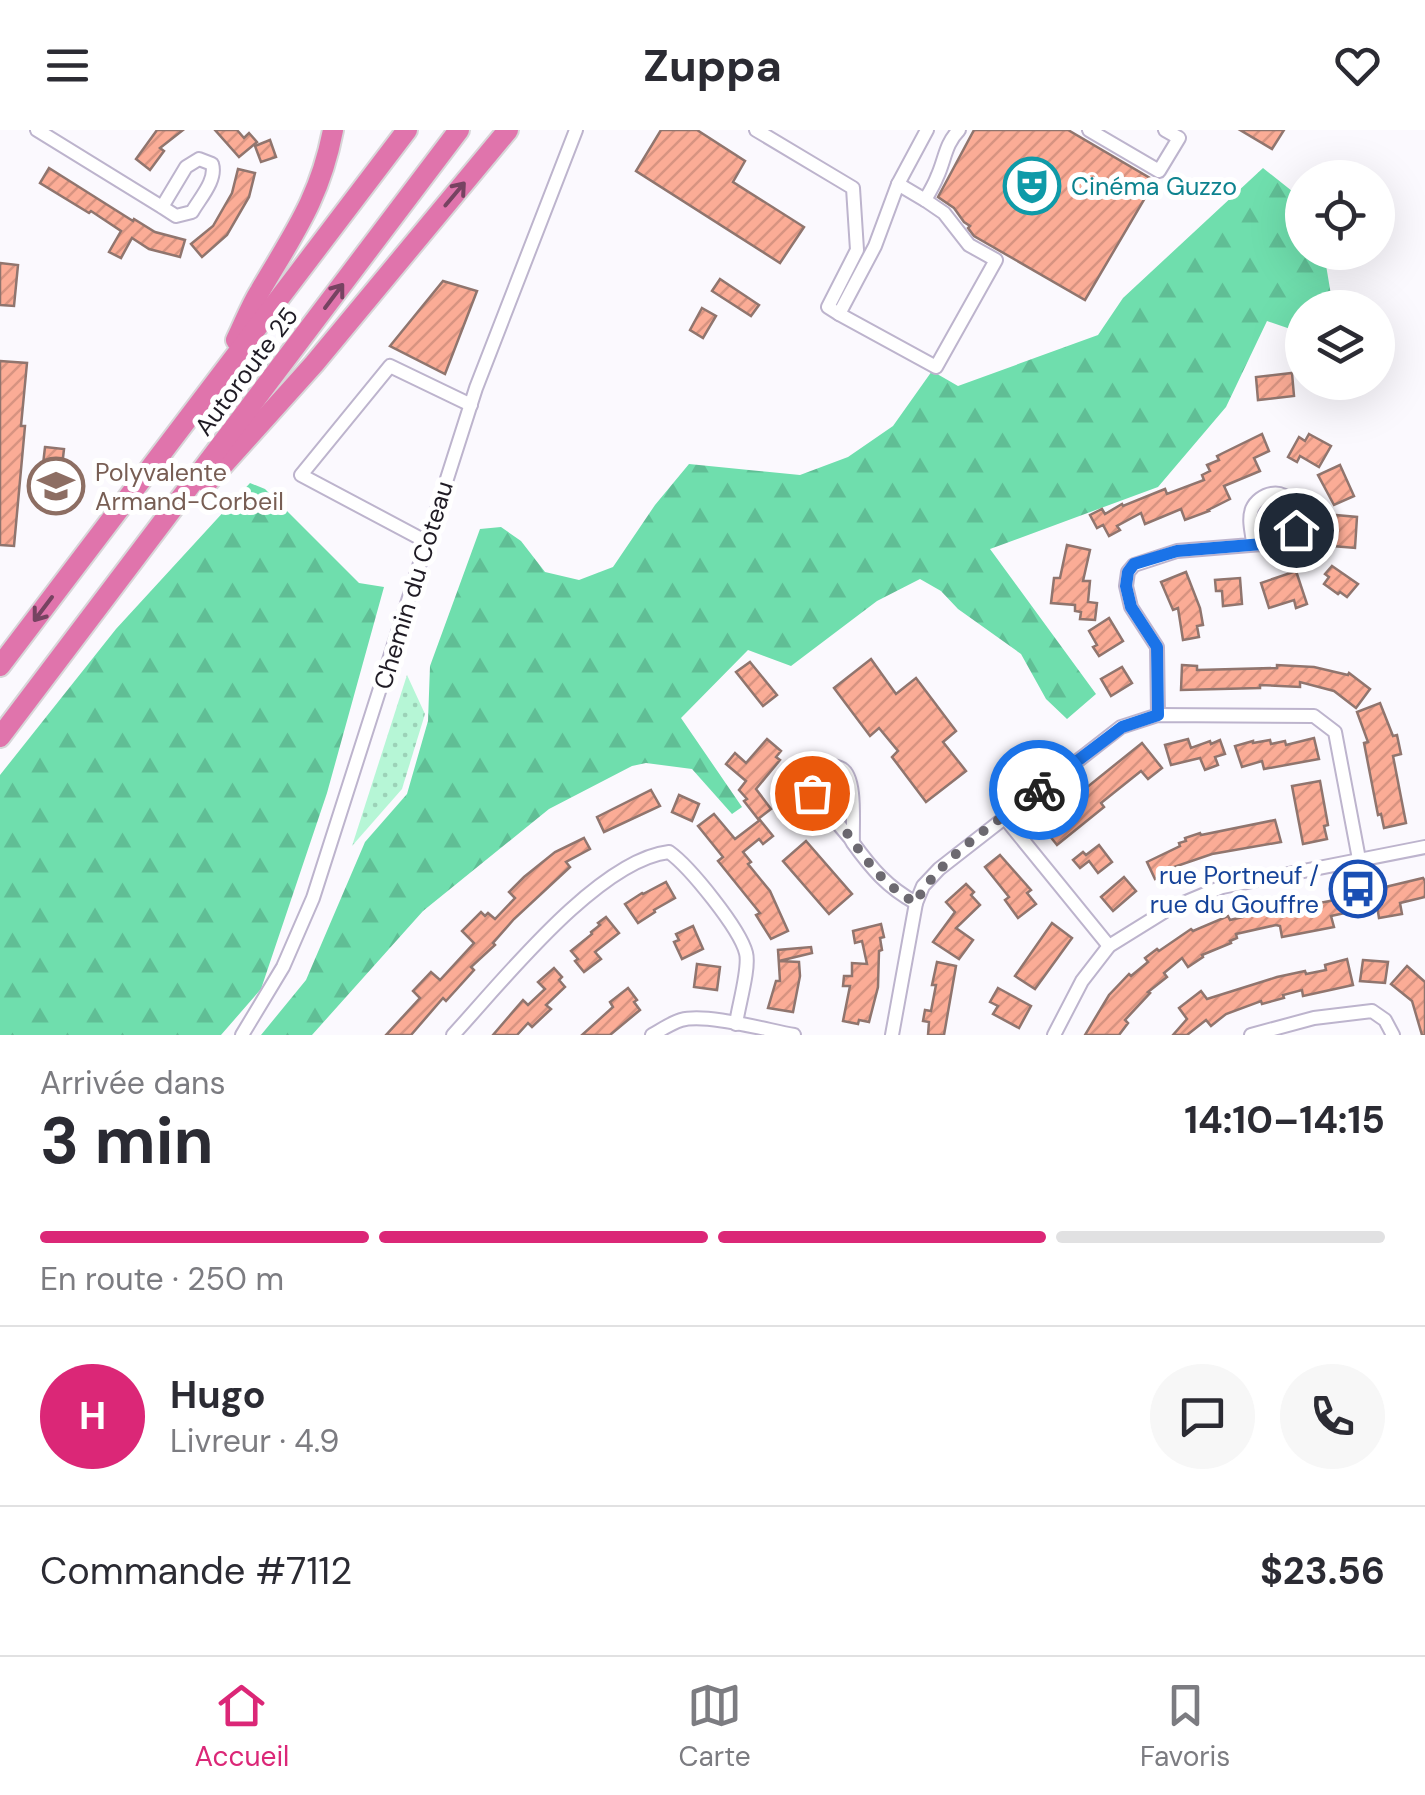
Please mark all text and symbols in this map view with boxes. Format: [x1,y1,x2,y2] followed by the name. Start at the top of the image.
[643,36,782,95] text: Zuppa
[40,38,95,93] icon: menu
[1330,38,1385,93] icon: heart
[1002,156,1062,216] theatre icon: Cinéma Guzzo
[1285,160,1395,400] map controls
[1285,160,1395,270] button: locate
[1071,170,1237,203] place label: Cinéma Guzzo
[444,182,466,208] one-way arrow
[323,283,344,310] one-way arrow
[1285,290,1395,400] button: layers
[187,300,306,442] street label: Autoroute 25
[26,456,86,516] school or university icon: Polyvalente Armand-Corbeil
[95,456,284,518] place label: Polyvalente Armand-Corbeil
[366,477,461,693] street label: Chemin du Coteau
[1254,488,1339,573] pin
[1269,503,1324,558] icon: home
[32,595,53,622] one-way arrow
[989,740,1089,840] courier
[770,751,855,836] pin
[1012,763,1067,818] icon: bike
[785,766,840,821] icon: bag
[1150,859,1319,921] place label: rue Portneuf / rue du Gouffre
[1328,859,1388,919] bus stop icon: rue Portneuf / rue du Gouffre
[40,1062,225,1104] text: Arrivée dans
[1184,1095,1385,1145] text: 14:10–14:15
[40,1099,214,1183] text: 3 min
[40,1258,284,1300] text: En route · 250 m
[1150,1364,1255,1469] button: chat
[1280,1364,1385,1469] button: phone
[170,1370,266,1420] text: Hugo
[79,1391,106,1441] text: H
[170,1420,339,1462] text: Livreur · 4.9
[40,1546,352,1596] text: Commande #7112
[1260,1546,1385,1596] text: $23.56
[195,1678,289,1775] tab: Accueil
[679,1678,751,1775] tab: Carte
[1140,1678,1230,1775] tab: Favoris

